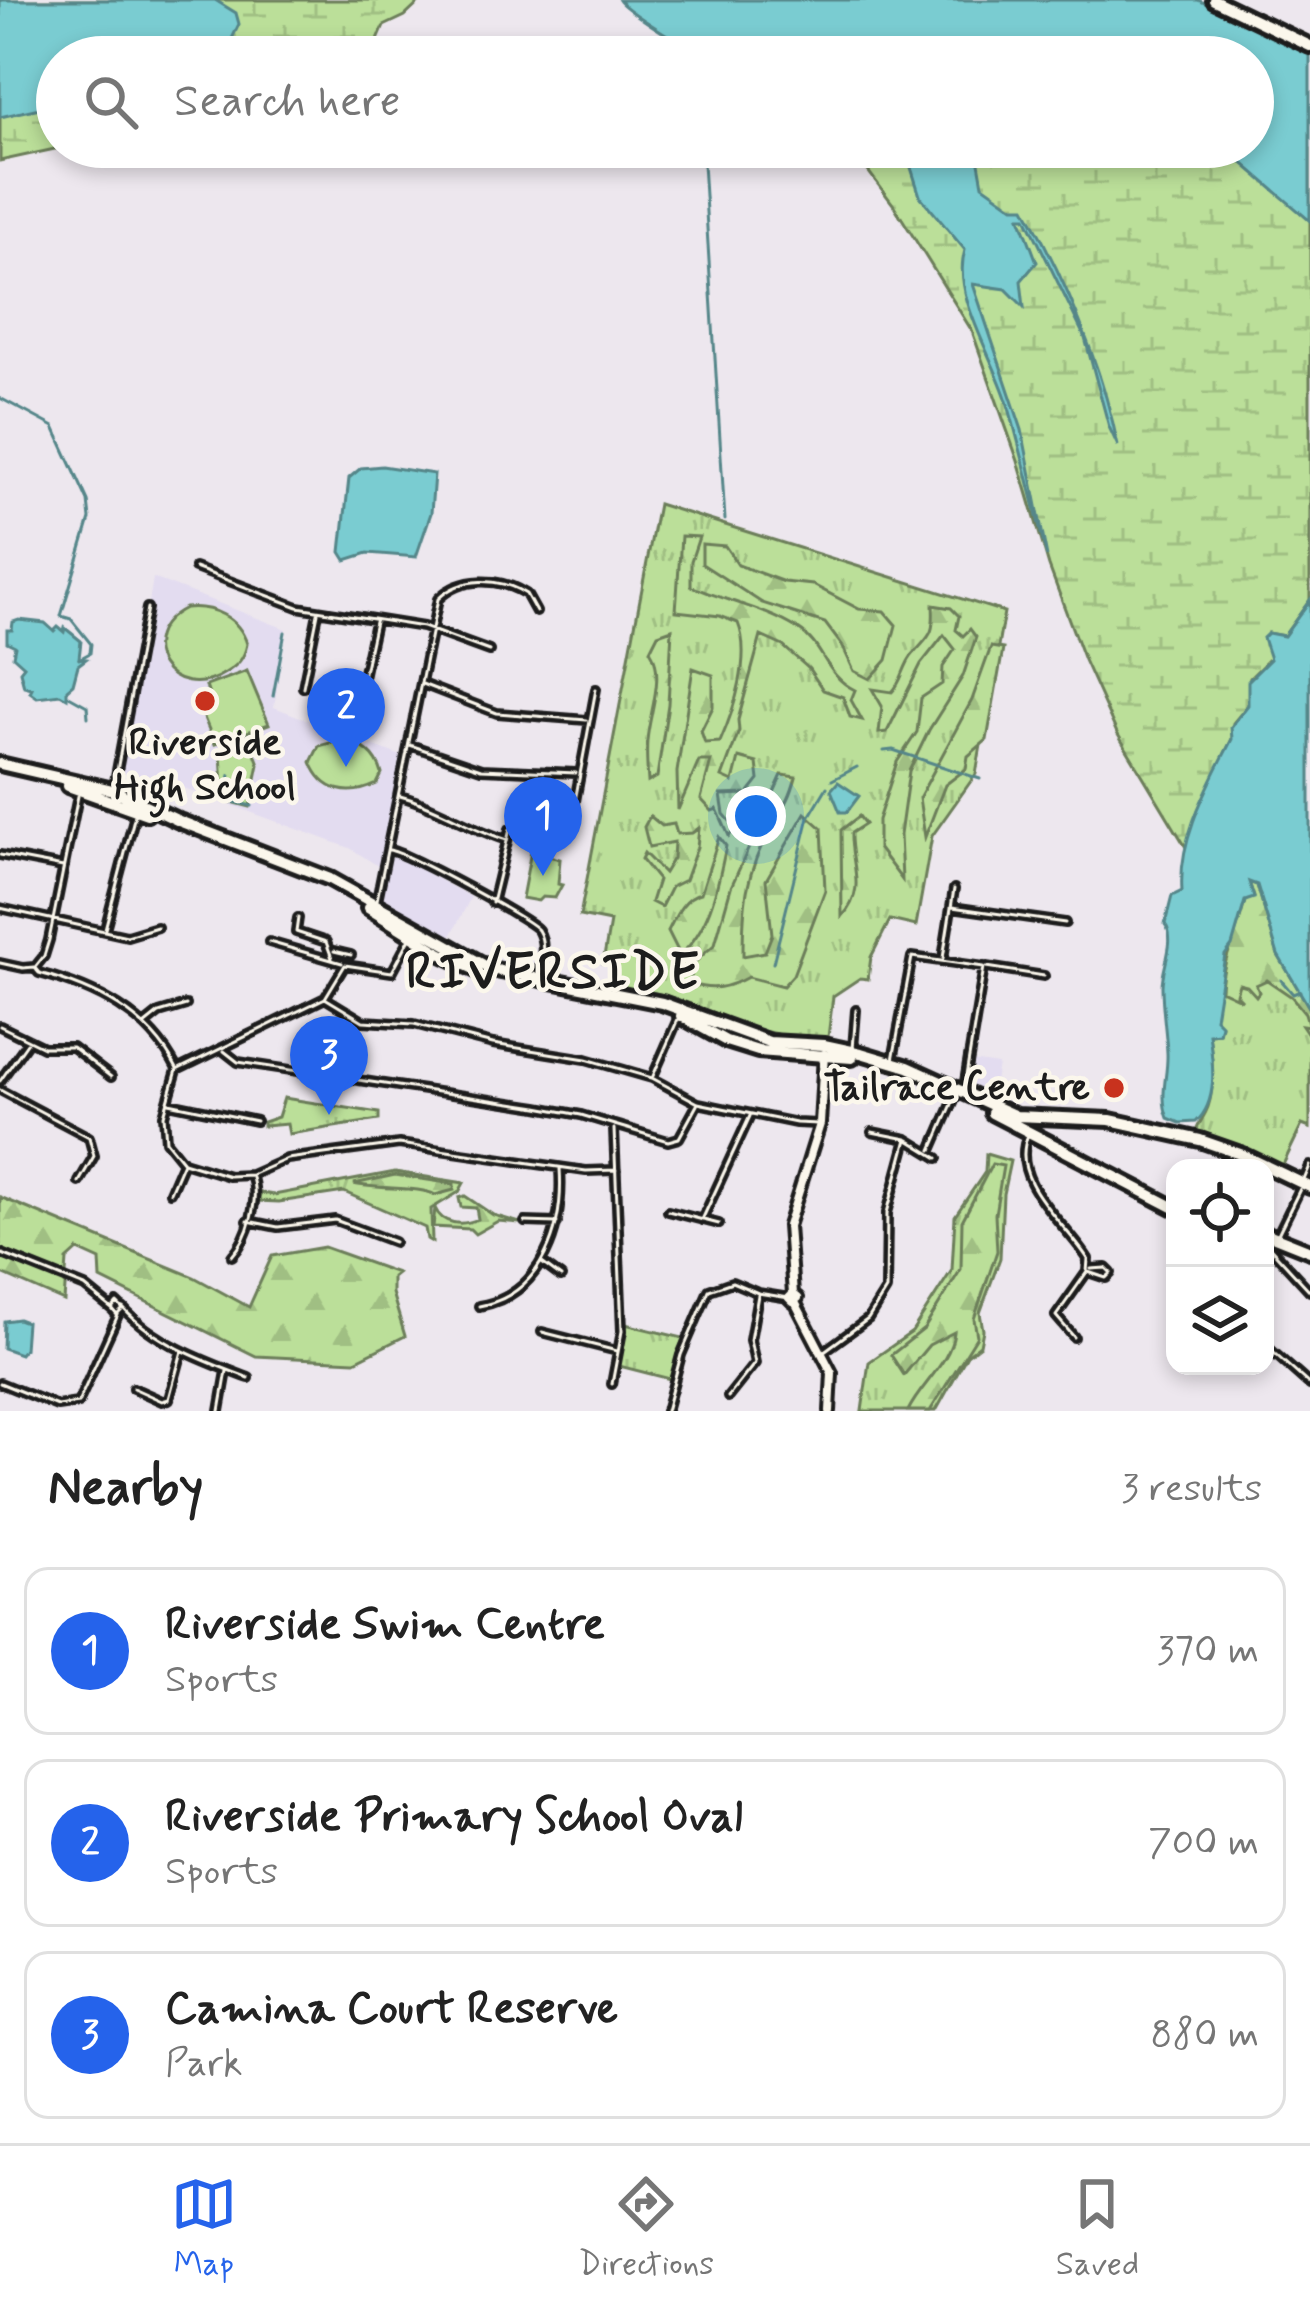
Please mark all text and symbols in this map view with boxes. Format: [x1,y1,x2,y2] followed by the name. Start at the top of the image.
[36,36,1274,168] search box
[78,69,144,135] icon: search
[174,73,401,132] text: Search here
[307,668,385,767] pin: 2
[192,688,218,714] marker: Riverside High School
[114,718,296,818] place label: Riverside High School
[504,777,582,876] pin: 1
[726,786,786,846] your location
[406,941,702,1007] district label: RIVERSIDE
[290,1016,368,1115] pin: 3
[824,1063,1090,1114] place label: Tailrace Centre
[1101,1075,1127,1101] marker: Tailrace Centre
[1166,1159,1274,1375] map controls
[1166,1159,1274,1267] button: locate
[1166,1267,1274,1375] button: layers
[48,1456,203,1522] text: Nearby
[1121,1464,1262,1515] text: 3 results
[165,1596,605,1655] text: Riverside Swim Centre
[81,1626,99,1677] text: 1
[1157,1626,1259,1677] text: 370 m
[165,1655,278,1706] text: Sports
[165,1788,743,1847] text: Riverside Primary School Oval
[80,1818,100,1869] text: 2
[1148,1818,1259,1869] text: 700 m
[165,1847,278,1898] text: Sports
[165,1980,618,2039] text: Camina Court Reserve
[81,2010,99,2061] text: 3
[1151,2010,1259,2061] text: 880 m
[165,2039,243,2090] text: Park
[171,2171,237,2287] tab: Map
[578,2171,714,2287] tab: Directions
[1056,2171,1139,2287] tab: Saved

